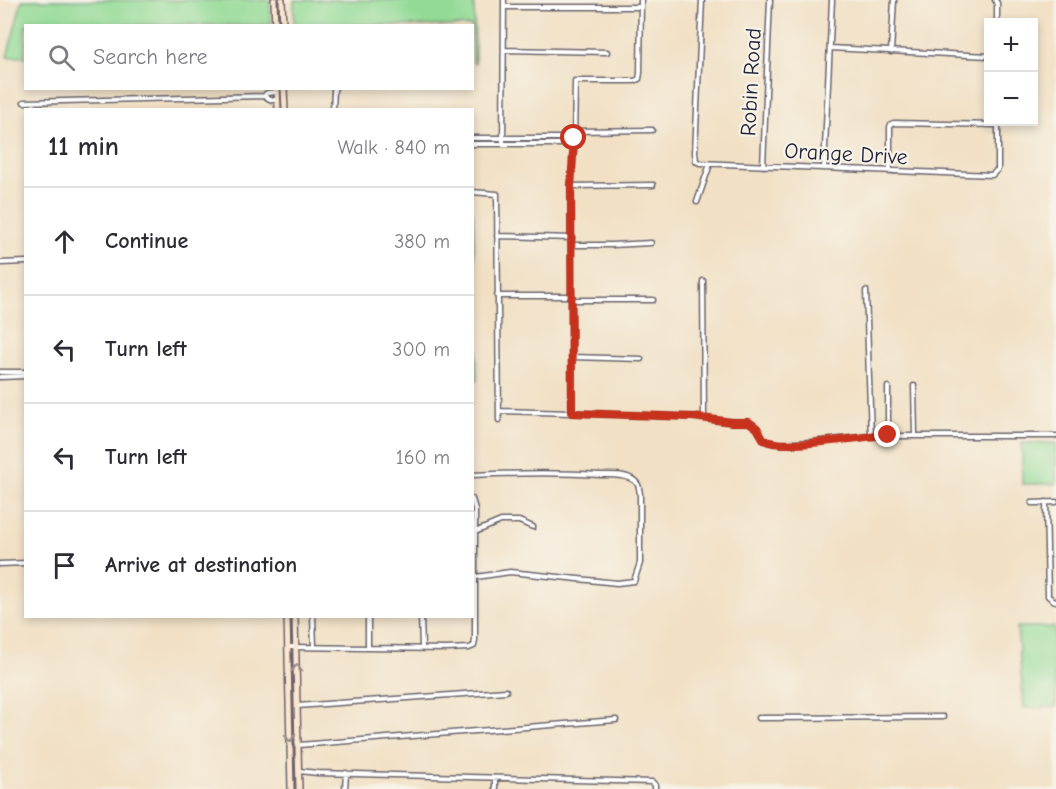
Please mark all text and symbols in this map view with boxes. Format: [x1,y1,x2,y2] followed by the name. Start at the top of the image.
[984,18,1038,126] map controls
[984,18,1038,72] button: +
[24,24,474,90] search box
[735,27,767,137] street label: Robin Road
[45,41,78,74] icon: search
[93,44,208,70] text: Search here
[984,72,1038,126] button: −
[560,124,586,150] route start
[48,132,119,162] text: 11 min
[337,136,450,159] text: Walk · 840 m
[784,138,908,170] street label: Orange Drive
[48,225,81,258] icon: ahead
[105,228,188,254] text: Continue
[394,230,450,253] text: 380 m
[48,333,81,366] icon: left
[105,336,187,362] text: Turn left
[392,338,450,361] text: 300 m
[874,421,900,447] route end
[48,441,81,474] icon: left
[105,444,187,470] text: Turn left
[396,446,450,469] text: 160 m
[48,549,81,582] icon: arrive
[105,552,297,578] text: Arrive at destination
[290,663,303,672] one-way arrow
[284,733,297,742] one-way arrow

